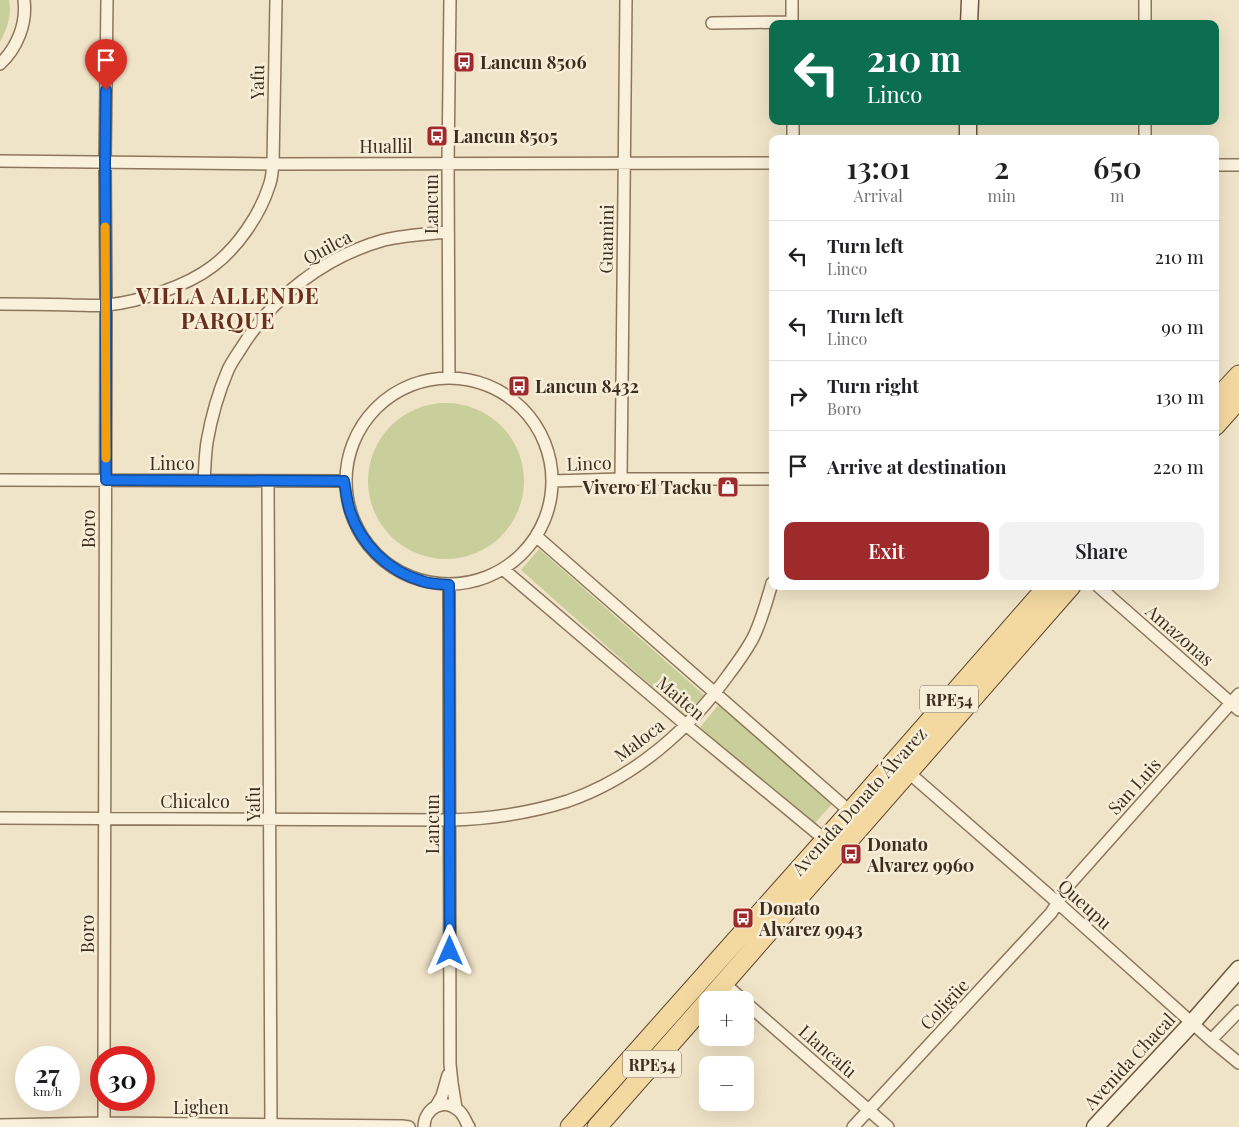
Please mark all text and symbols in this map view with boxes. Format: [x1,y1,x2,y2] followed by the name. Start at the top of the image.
[867,34,961,81] text: 210 m
[85,39,127,90] pin
[784,40,849,105] icon: left
[92,46,120,74] icon: arrive
[452,50,476,74] bus stop icon: Lancun 8506
[480,50,587,74] place label: Lancun 8506
[245,64,269,101] street label: Yafu
[867,79,922,109] text: Linco
[425,124,449,148] bus stop icon: Lancun 8505
[453,124,558,148] place label: Lancun 8505
[359,134,413,158] street label: Huallil
[846,147,910,187] text: 13:01
[994,147,1009,187] text: 2
[1093,147,1142,187] text: 650
[419,174,443,234] street label: Lancun
[854,185,903,206] text: Arrival
[987,185,1016,206] text: min
[1110,185,1125,206] text: m
[593,204,619,274] street label: Guamini
[299,224,356,270] street label: Quilca
[827,232,904,258] text: Turn left
[784,242,812,270] icon: left
[1155,243,1204,269] text: 210 m
[827,258,867,279] text: Linco
[135,280,320,335] district label: VILLA ALLENDE PARQUE
[827,302,904,328] text: Turn left
[784,312,812,340] icon: left
[1161,313,1204,339] text: 90 m
[827,328,867,349] text: Linco
[827,372,919,398] text: Turn right
[507,374,531,398] bus stop icon: Lancun 8432
[535,374,639,398] place label: Lancun 8432
[784,382,812,410] icon: right
[1156,383,1204,409] text: 130 m
[827,398,861,419] text: Boro
[566,450,612,476] street label: Linco
[149,451,195,475] street label: Linco
[784,452,812,480] icon: arrive
[827,453,1007,479] text: Arrive at destination
[1153,453,1204,479] text: 220 m
[582,475,712,499] place label: Vivero El Tacku
[716,475,740,499] shop icon: Vivero El Tacku
[76,510,100,548] street label: Boro
[784,522,989,580] button: Exit
[999,522,1204,580] button: Share
[1140,598,1219,671] street label: Amazonas
[652,671,710,725] street label: Maiten
[920,686,978,712] road number: RPE54
[609,713,669,767] street label: Maloca
[786,722,932,881] street label: Avenida Donato Álvarez
[1102,753,1166,819] street label: San Luis
[241,786,265,822] street label: Yafu
[160,789,230,813] street label: Chicalco
[420,794,444,854] street label: Lancun
[866,832,974,877] place label: Donato Alvarez 9960
[839,842,863,866] bus stop icon: Donato Alvarez 9960
[1053,874,1117,935] street label: Queupu
[758,896,863,941] place label: Donato Alvarez 9943
[731,906,755,930] bus stop icon: Donato Alvarez 9943
[75,915,99,953] street label: Boro
[423,924,475,976] position arrow
[914,973,974,1035] street label: Coligüe
[699,991,754,1111] map controls
[699,991,754,1046] button: +
[1077,1008,1180,1115] street label: Avenida Chacal
[794,1019,863,1083] street label: Llancafu
[90,1046,155,1111] speed limit sign: 30
[623,1050,681,1078] road number: RPE54
[35,1056,60,1089] text: 27
[699,1056,754,1111] button: −
[33,1083,62,1099] text: km/h
[173,1095,229,1119] street label: Lighen

